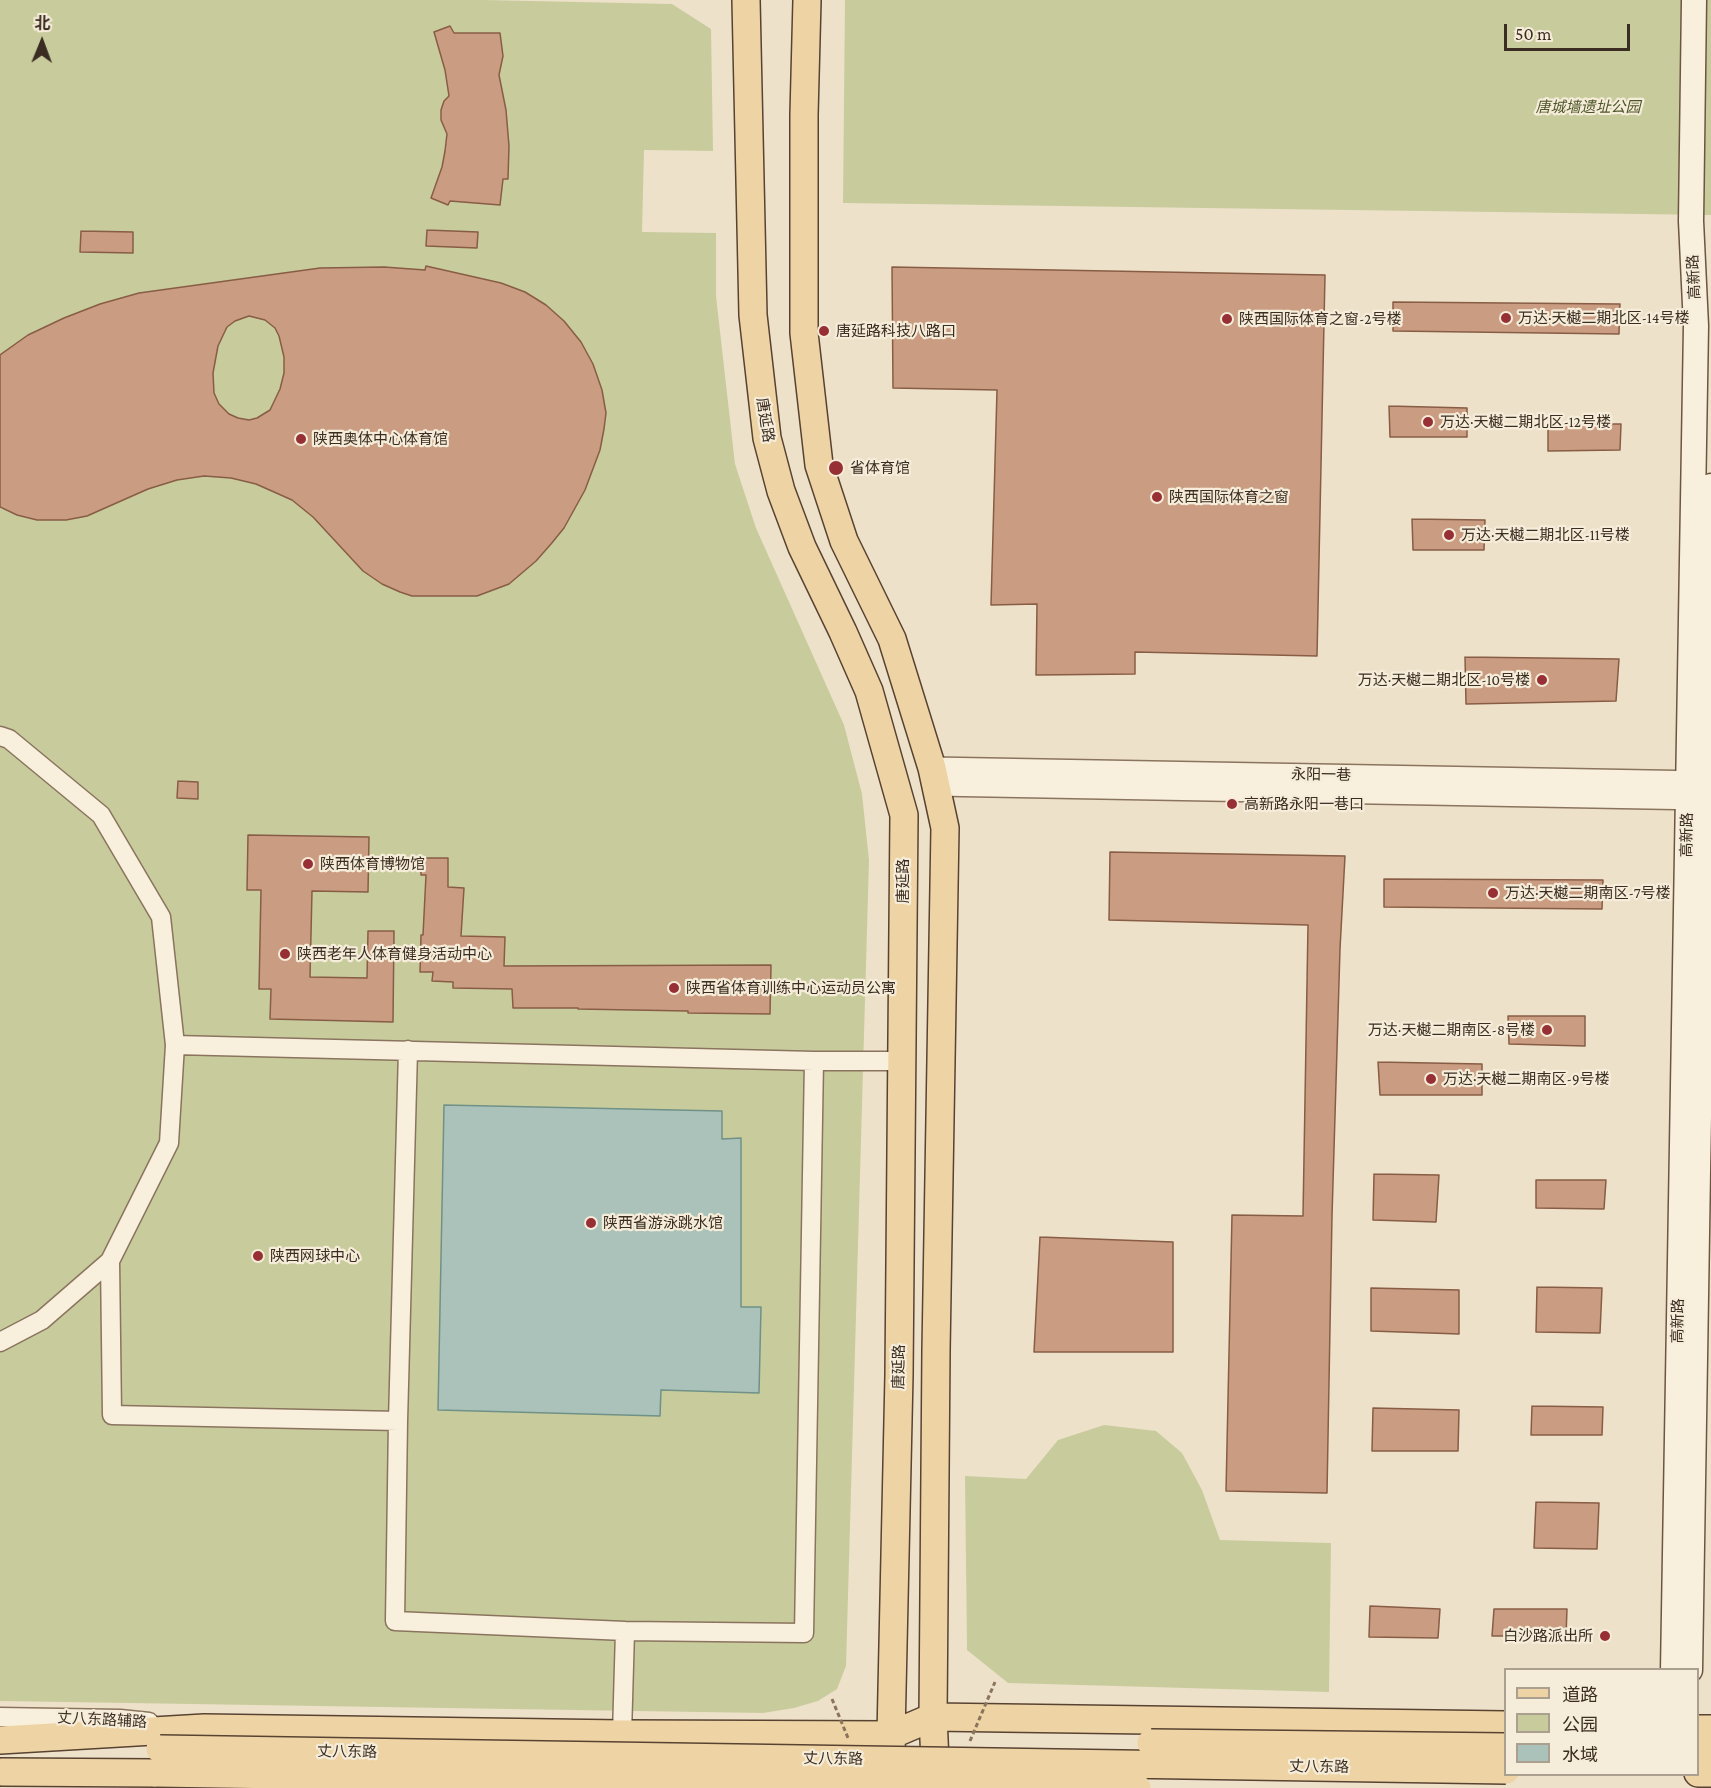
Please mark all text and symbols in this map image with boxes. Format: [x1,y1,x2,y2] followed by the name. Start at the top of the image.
[12,12,72,72] north arrow
[1507,12,1633,50] scale bar
[34,15,50,32] text: 北
[1515,24,1552,44] text: 50 m
[1536,98,1640,116] park label: 唐城墙遗址公园
[1684,254,1704,300] street label: 高新路
[1518,309,1689,327] place label: 万达·天樾二期北区-14号楼
[1239,310,1401,328] place label: 陕西国际体育之窗-2号楼
[1499,311,1513,325] marker: 万达·天樾二期北区-14号楼
[1220,312,1234,326] marker: 陕西国际体育之窗-2号楼
[836,322,956,340] place label: 唐延路科技八路口
[817,324,831,338] marker: 唐延路科技八路口
[753,396,777,444] street label: 唐延路
[1440,413,1611,431] place label: 万达·天樾二期北区-12号楼
[1421,415,1435,429] marker: 万达·天樾二期北区-12号楼
[313,430,448,448] place label: 陕西奥体中心体育馆
[294,432,308,446] marker: 陕西奥体中心体育馆
[827,459,845,477] marker: 省体育馆
[850,459,910,477] place label: 省体育馆
[1169,488,1289,506] place label: 陕西国际体育之窗
[1150,490,1164,504] marker: 陕西国际体育之窗
[1461,526,1630,544] place label: 万达·天樾二期北区-11号楼
[1442,528,1456,542] marker: 万达·天樾二期北区-11号楼
[1358,671,1530,689] place label: 万达·天樾二期北区-10号楼
[1535,673,1549,687] marker: 万达·天樾二期北区-10号楼
[1291,765,1351,785] street label: 永阳一巷
[1244,795,1364,813] place label: 高新路永阳一巷口
[1225,797,1239,811] marker: 高新路永阳一巷口
[1678,812,1696,858] street label: 高新路
[320,855,425,873] place label: 陕西体育博物馆
[301,857,315,871] marker: 陕西体育博物馆
[894,859,912,903] street label: 唐延路
[1505,884,1671,902] place label: 万达·天樾二期南区-7号楼
[1486,886,1500,900] marker: 万达·天樾二期南区-7号楼
[297,945,492,963] place label: 陕西老年人体育健身活动中心
[278,947,292,961] marker: 陕西老年人体育健身活动中心
[686,979,896,997] place label: 陕西省体育训练中心运动员公寓
[667,981,681,995] marker: 陕西省体育训练中心运动员公寓
[1368,1021,1535,1039] place label: 万达·天樾二期南区-8号楼
[1540,1023,1554,1037] marker: 万达·天樾二期南区-8号楼
[1443,1070,1610,1088] place label: 万达·天樾二期南区-9号楼
[1424,1072,1438,1086] marker: 万达·天樾二期南区-9号楼
[603,1214,723,1232] place label: 陕西省游泳跳水馆
[584,1216,598,1230] marker: 陕西省游泳跳水馆
[270,1247,360,1265] place label: 陕西网球中心
[251,1249,265,1263] marker: 陕西网球中心
[1669,1298,1687,1344] street label: 高新路
[890,1344,908,1390] street label: 唐延路
[1503,1627,1593,1645] place label: 白沙路派出所
[1598,1629,1612,1643] marker: 白沙路派出所
[1504,1668,1699,1776] legend
[1562,1685,1598,1705] text: 道路
[57,1709,147,1731] street label: 丈八东路辅路
[1562,1715,1598,1735] text: 公园
[317,1742,377,1762] street label: 丈八东路
[1562,1745,1598,1765] text: 水域
[803,1749,863,1769] street label: 丈八东路
[1289,1757,1349,1777] street label: 丈八东路

